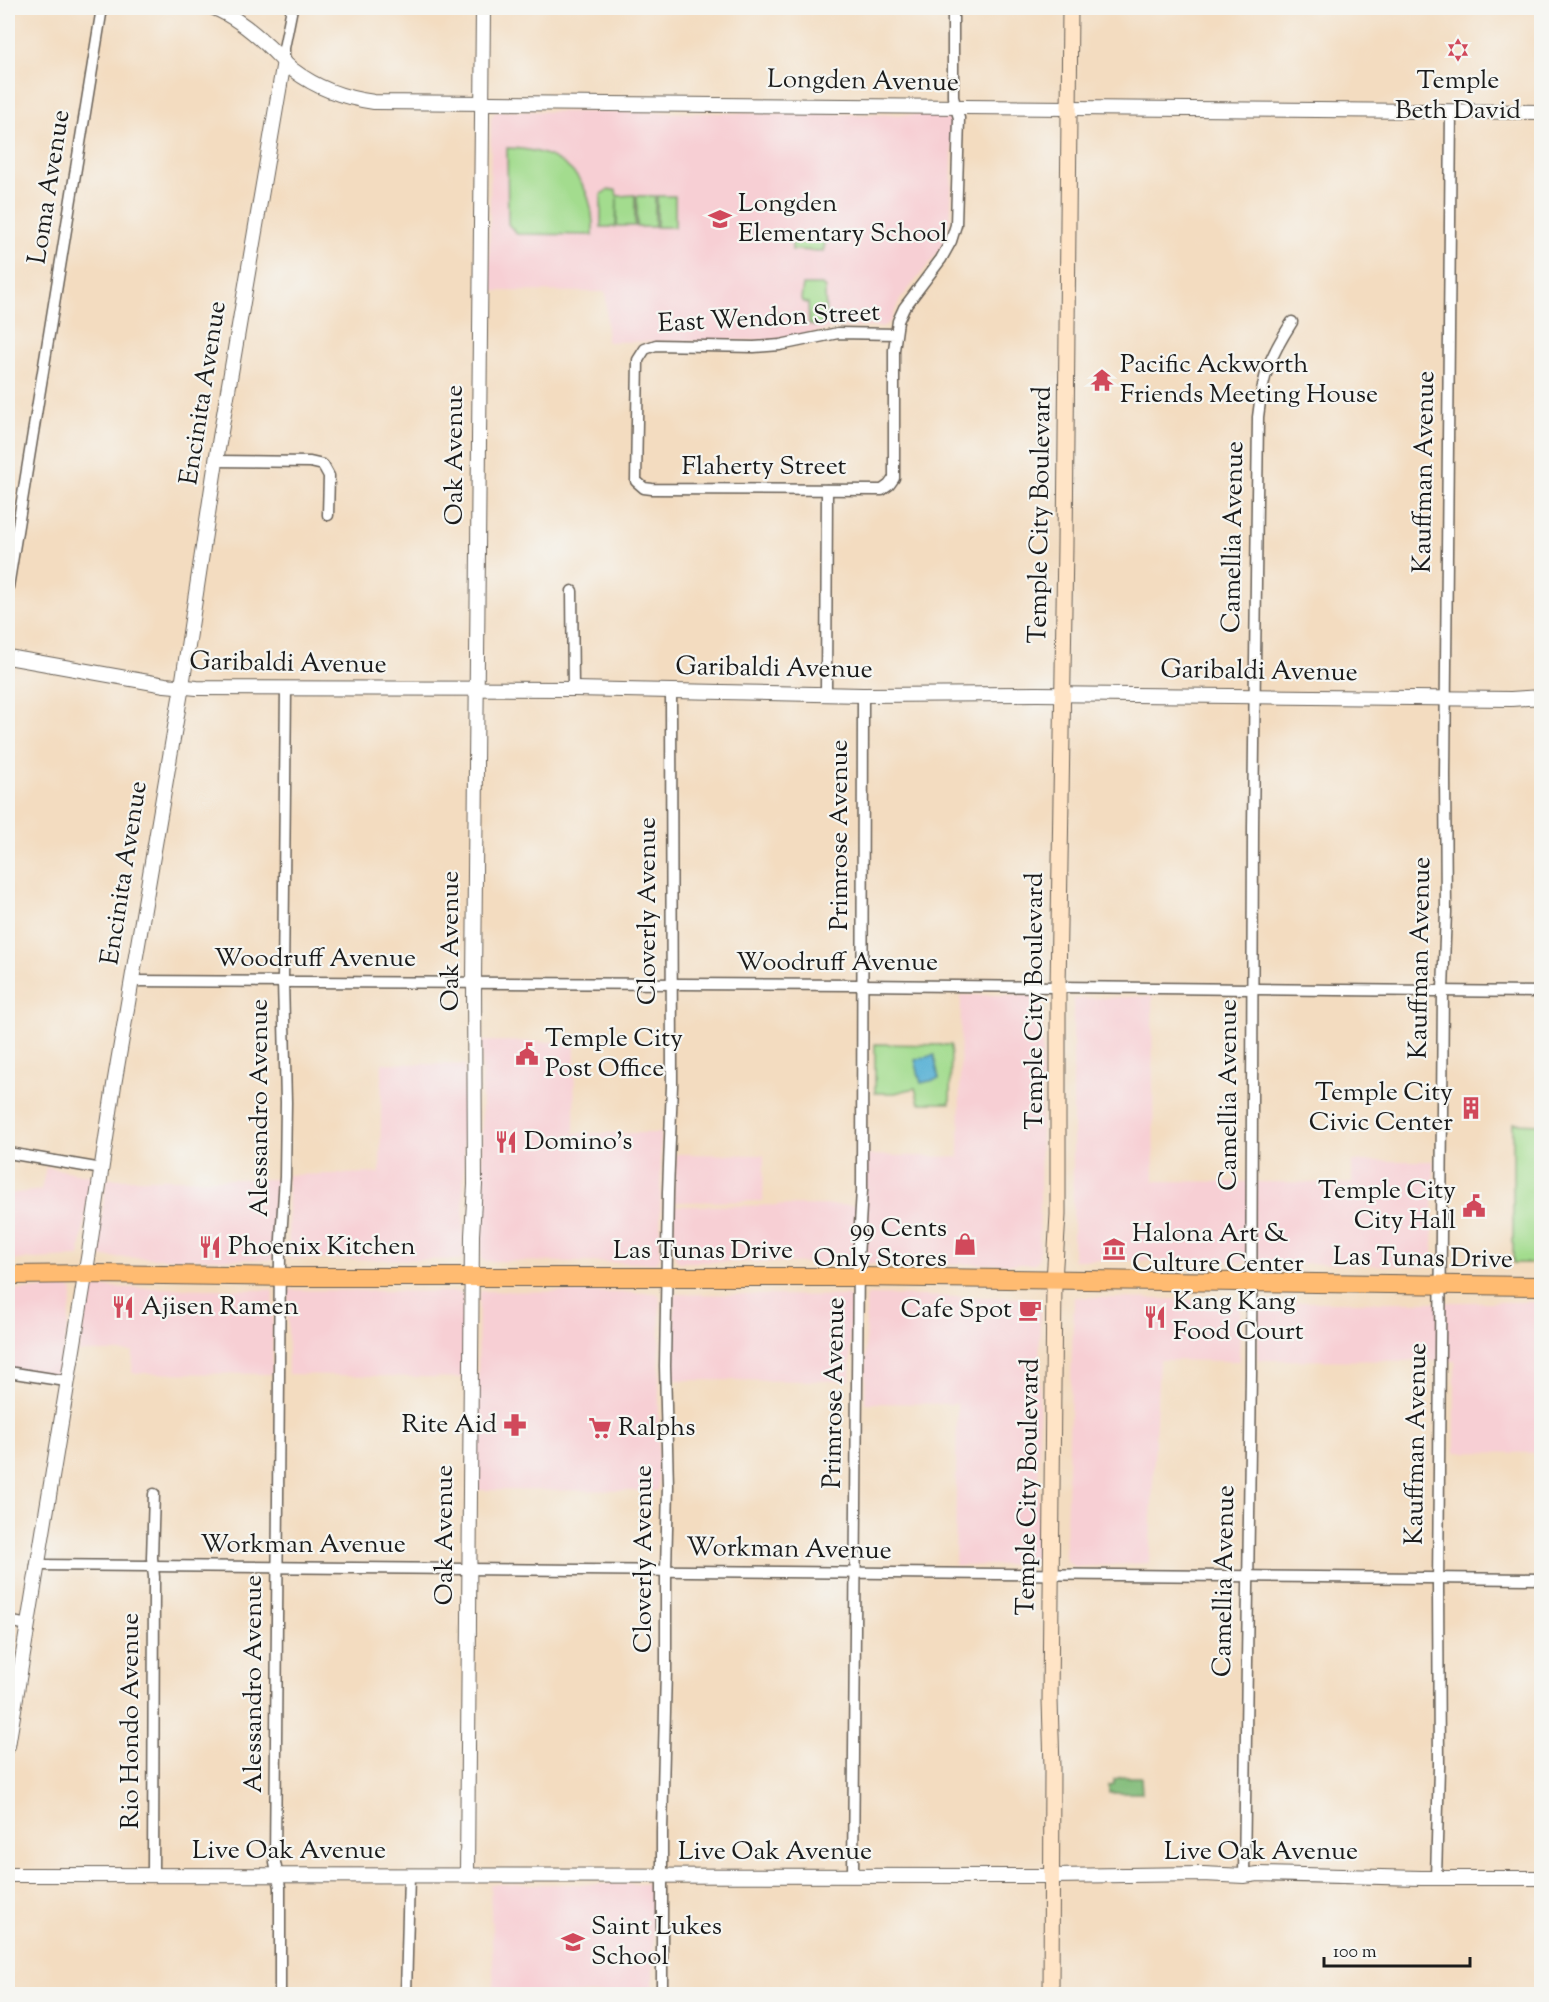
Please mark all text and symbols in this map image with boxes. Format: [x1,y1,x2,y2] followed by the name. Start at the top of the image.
[1445,37,1471,63] synagogue icon: Temple Beth David
[767,62,959,102] street label: Longden Avenue
[1395,63,1521,130] place label: Temple Beth David
[20,107,80,267] street label: Loma Avenue
[738,186,948,253] place label: Longden Elementary School
[707,206,733,232] school or university icon: Longden Elementary School
[657,295,881,343] street label: East Wendon Street
[171,298,237,488] street label: Encinita Avenue
[1120,347,1378,414] place label: Pacific Ackworth Friends Meeting House
[1089,367,1115,393] temple icon: Pacific Ackworth Friends Meeting House
[1405,370,1445,574] street label: Kauffman Avenue
[437,385,474,525] street label: Oak Avenue
[1020,386,1062,644] street label: Temple City Boulevard
[1214,441,1254,633] street label: Camellia Avenue
[681,449,847,486] street label: Flaherty Street
[189,644,387,684] street label: Garibaldi Avenue
[675,649,873,689] street label: Garibaldi Avenue
[1160,652,1358,692] street label: Garibaldi Avenue
[822,739,859,931] street label: Primrose Avenue
[92,778,158,968] street label: Encinita Avenue
[630,817,667,1005] street label: Cloverly Avenue
[1401,856,1441,1060] street label: Kauffman Avenue
[433,871,470,1011] street label: Oak Avenue
[1017,872,1054,1130] street label: Temple City Boulevard
[214,941,416,978] street label: Woodruff Avenue
[736,945,938,982] street label: Woodruff Avenue
[242,999,279,1217] street label: Alessandro Avenue
[1211,999,1248,1191] street label: Camellia Avenue
[545,1021,683,1088] place label: Temple City Post Office
[514,1041,540,1067] public building icon: Temple City Post Office
[1309,1075,1453,1142] place label: Temple City Civic Center
[1458,1095,1484,1121] building icon: Temple City Civic Center
[524,1124,633,1161] place label: Domino's
[493,1129,519,1155] restaurant icon: Domino's
[1318,1173,1456,1240] place label: Temple City City Hall
[1461,1193,1487,1219] public building icon: Temple City City Hall
[813,1211,947,1278] place label: 99 Cents Only Stores
[1132,1216,1304,1283] place label: Halona Art & Culture Center
[228,1229,416,1266] place label: Phoenix Kitchen
[952,1231,978,1257] shop icon: 99 Cents Only Stores
[613,1233,793,1270] street label: Las Tunas Drive
[197,1234,223,1260] restaurant icon: Phoenix Kitchen
[1101,1236,1127,1262] museum icon: Halona Art & Culture Center
[1333,1239,1513,1279] street label: Las Tunas Drive
[1173,1284,1304,1351] place label: Kang Kang Food Court
[141,1289,299,1326] place label: Ajisen Ramen
[900,1292,1012,1329] place label: Cafe Spot
[110,1294,136,1320] restaurant icon: Ajisen Ramen
[815,1297,855,1489] street label: Primrose Avenue
[1017,1297,1043,1323] cafe icon: Cafe Spot
[1142,1304,1168,1330] restaurant icon: Kang Kang Food Court
[1397,1342,1437,1546] street label: Kauffman Avenue
[1008,1358,1050,1616] street label: Temple City Boulevard
[401,1407,497,1444] place label: Rite Aid
[618,1410,695,1447] place label: Ralphs
[502,1412,528,1438] pharmacy icon: Rite Aid
[587,1415,613,1441] supermarket icon: Ralphs
[427,1465,464,1605] street label: Oak Avenue
[626,1465,663,1653] street label: Cloverly Avenue
[1205,1485,1245,1677] street label: Camellia Avenue
[200,1527,406,1564] street label: Workman Avenue
[686,1530,892,1570] street label: Workman Avenue
[236,1575,273,1793] street label: Alessandro Avenue
[113,1613,150,1829] street label: Rio Hondo Avenue
[192,1833,386,1870] street label: Live Oak Avenue
[678,1834,872,1871] street label: Live Oak Avenue
[1164,1834,1358,1871] street label: Live Oak Avenue
[591,1909,722,1976] place label: Saint Lukes School
[560,1929,586,1955] school or university icon: Saint Lukes School
[1324,1930,1470,1968] scale bar
[1333,1940,1377,1966] text: 100 m

